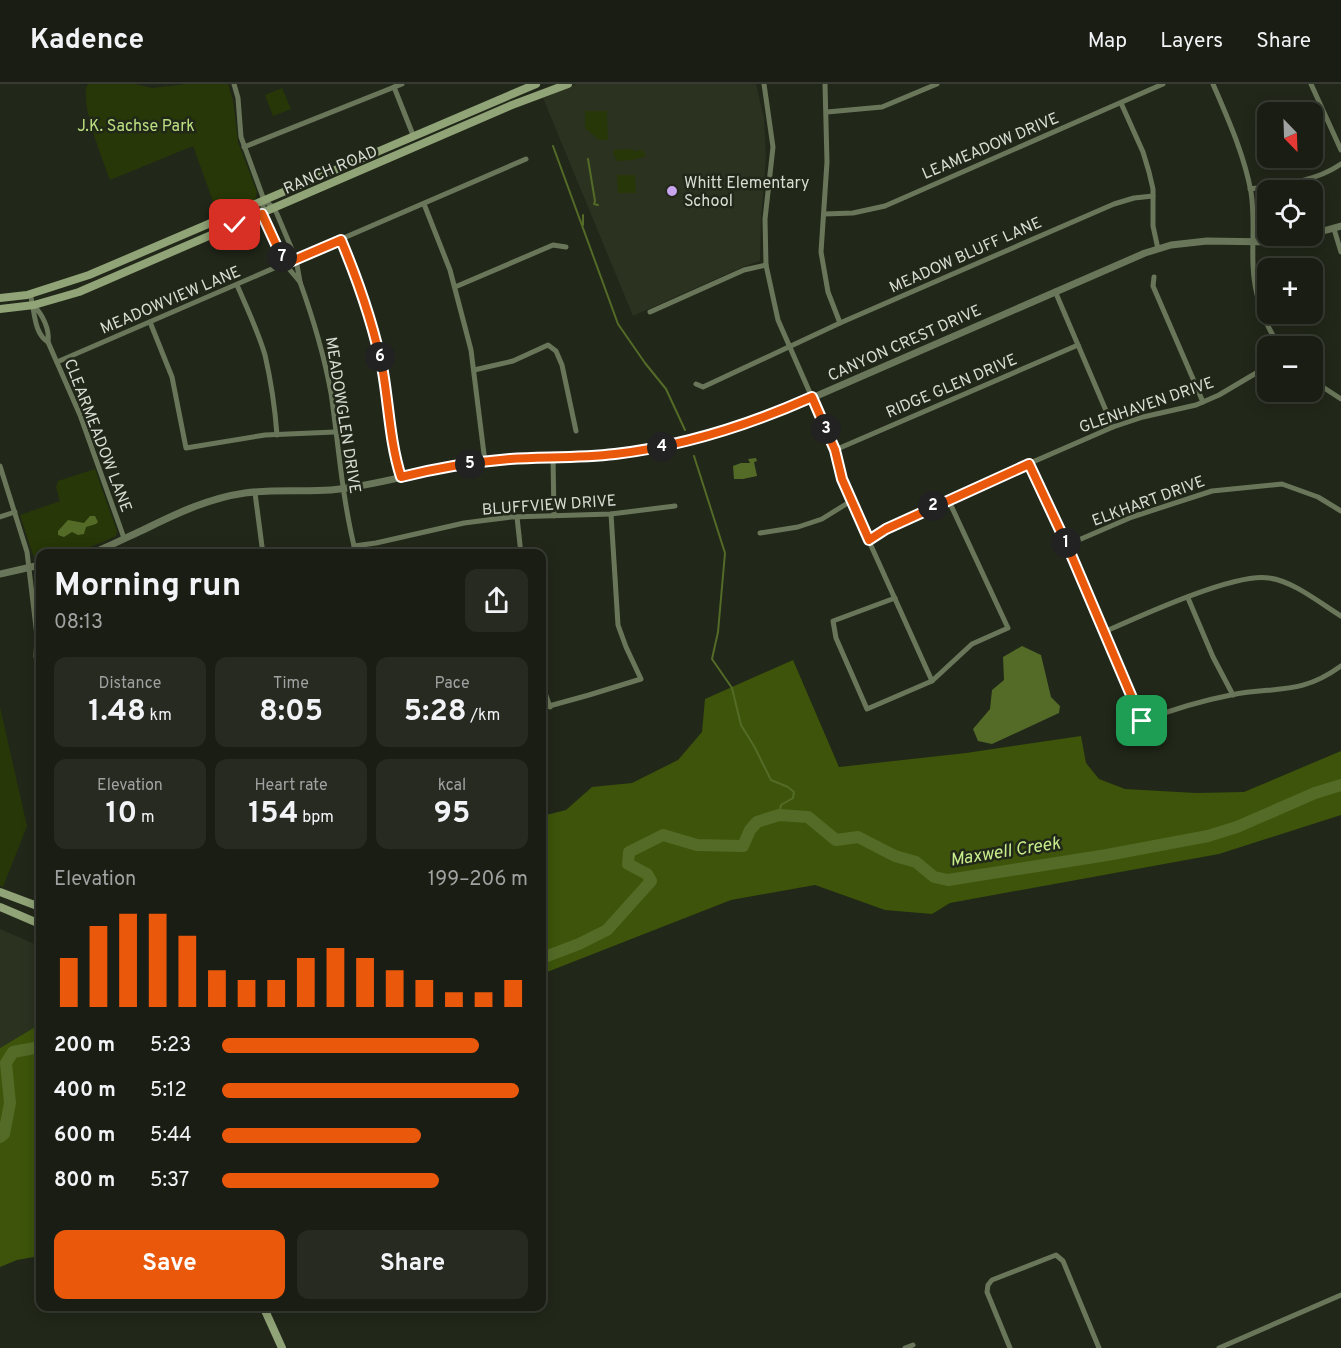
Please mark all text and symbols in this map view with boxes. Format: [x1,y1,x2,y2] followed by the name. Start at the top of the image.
[30,23,144,59] text: Kadence
[1088,28,1127,55] text: Map
[1160,28,1223,55] text: Layers
[1256,28,1311,55] text: Share
[1257,102,1323,168] north arrow
[1257,102,1323,402] map controls
[919,109,1062,185] street label: LEAMEADOW DRIVE
[77,117,195,137] park label: J.K. Sachse Park
[281,142,381,200] street label: RANCH ROAD
[684,174,809,212] place label: Whitt Elementary School
[1257,180,1323,246] button: locate
[665,184,679,198] marker: Whitt Elementary School
[209,199,260,250] pin
[218,208,251,241] icon: check
[887,213,1045,298] street label: MEADOW BLUFF LANE
[267,242,297,272] pin: 7
[278,247,286,267] text: 7
[1257,258,1323,324] button: +
[98,262,244,339] street label: MEADOWVIEW LANE
[825,301,985,387] street label: CANYON CREST DRIVE
[320,336,364,495] street label: MEADOWGLEN DRIVE
[1257,336,1323,402] button: −
[365,342,395,372] pin: 6
[375,347,385,367] text: 6
[883,350,1020,424] street label: RIDGE GLEN DRIVE
[59,356,136,515] street label: CLEARMEADOW LANE
[1077,373,1217,438] street label: GLENHAVEN DRIVE
[811,414,841,444] pin: 3
[821,419,831,439] text: 3
[647,432,677,462] pin: 4
[657,437,667,457] text: 4
[455,449,485,479] pin: 5
[465,454,475,474] text: 5
[1089,472,1208,532] street label: ELKHART DRIVE
[481,491,617,521] street label: BLUFFVIEW DRIVE
[918,491,948,521] pin: 2
[928,496,938,516] text: 2
[1051,528,1081,558] pin: 1
[1063,533,1069,553] text: 1
[54,566,241,608] text: Morning run
[465,569,528,632] button: share
[54,610,103,636] text: 08:13
[99,674,161,694] text: Distance
[273,674,309,694] text: Time
[434,674,470,694] text: Pace
[88,694,146,731] text: 1.48
[259,694,323,731] text: 8:05
[404,694,467,731] text: 5:28
[1116,695,1167,746] pin
[1125,704,1158,737] icon: arrive
[146,706,172,726] text: km
[467,706,500,726] text: /km
[97,776,163,796] text: Elevation
[254,776,328,796] text: Heart rate
[438,776,466,796] text: kcal
[105,796,137,833] text: 10
[248,796,299,833] text: 154
[434,796,470,833] text: 95
[137,808,155,828] text: m
[299,808,334,828] text: bpm
[948,832,1063,873] water label: Maxwell Creek
[54,867,136,893] text: Elevation
[428,867,528,893] text: 199–206 m
[54,1033,115,1059] text: 200 m
[150,1033,191,1059] text: 5:23
[54,1078,116,1104] text: 400 m
[150,1078,187,1104] text: 5:12
[54,1123,115,1149] text: 600 m
[150,1123,192,1149] text: 5:44
[54,1168,115,1194] text: 800 m
[150,1168,189,1194] text: 5:37
[54,1230,285,1299] button: Save
[297,1230,528,1299] button: Share

